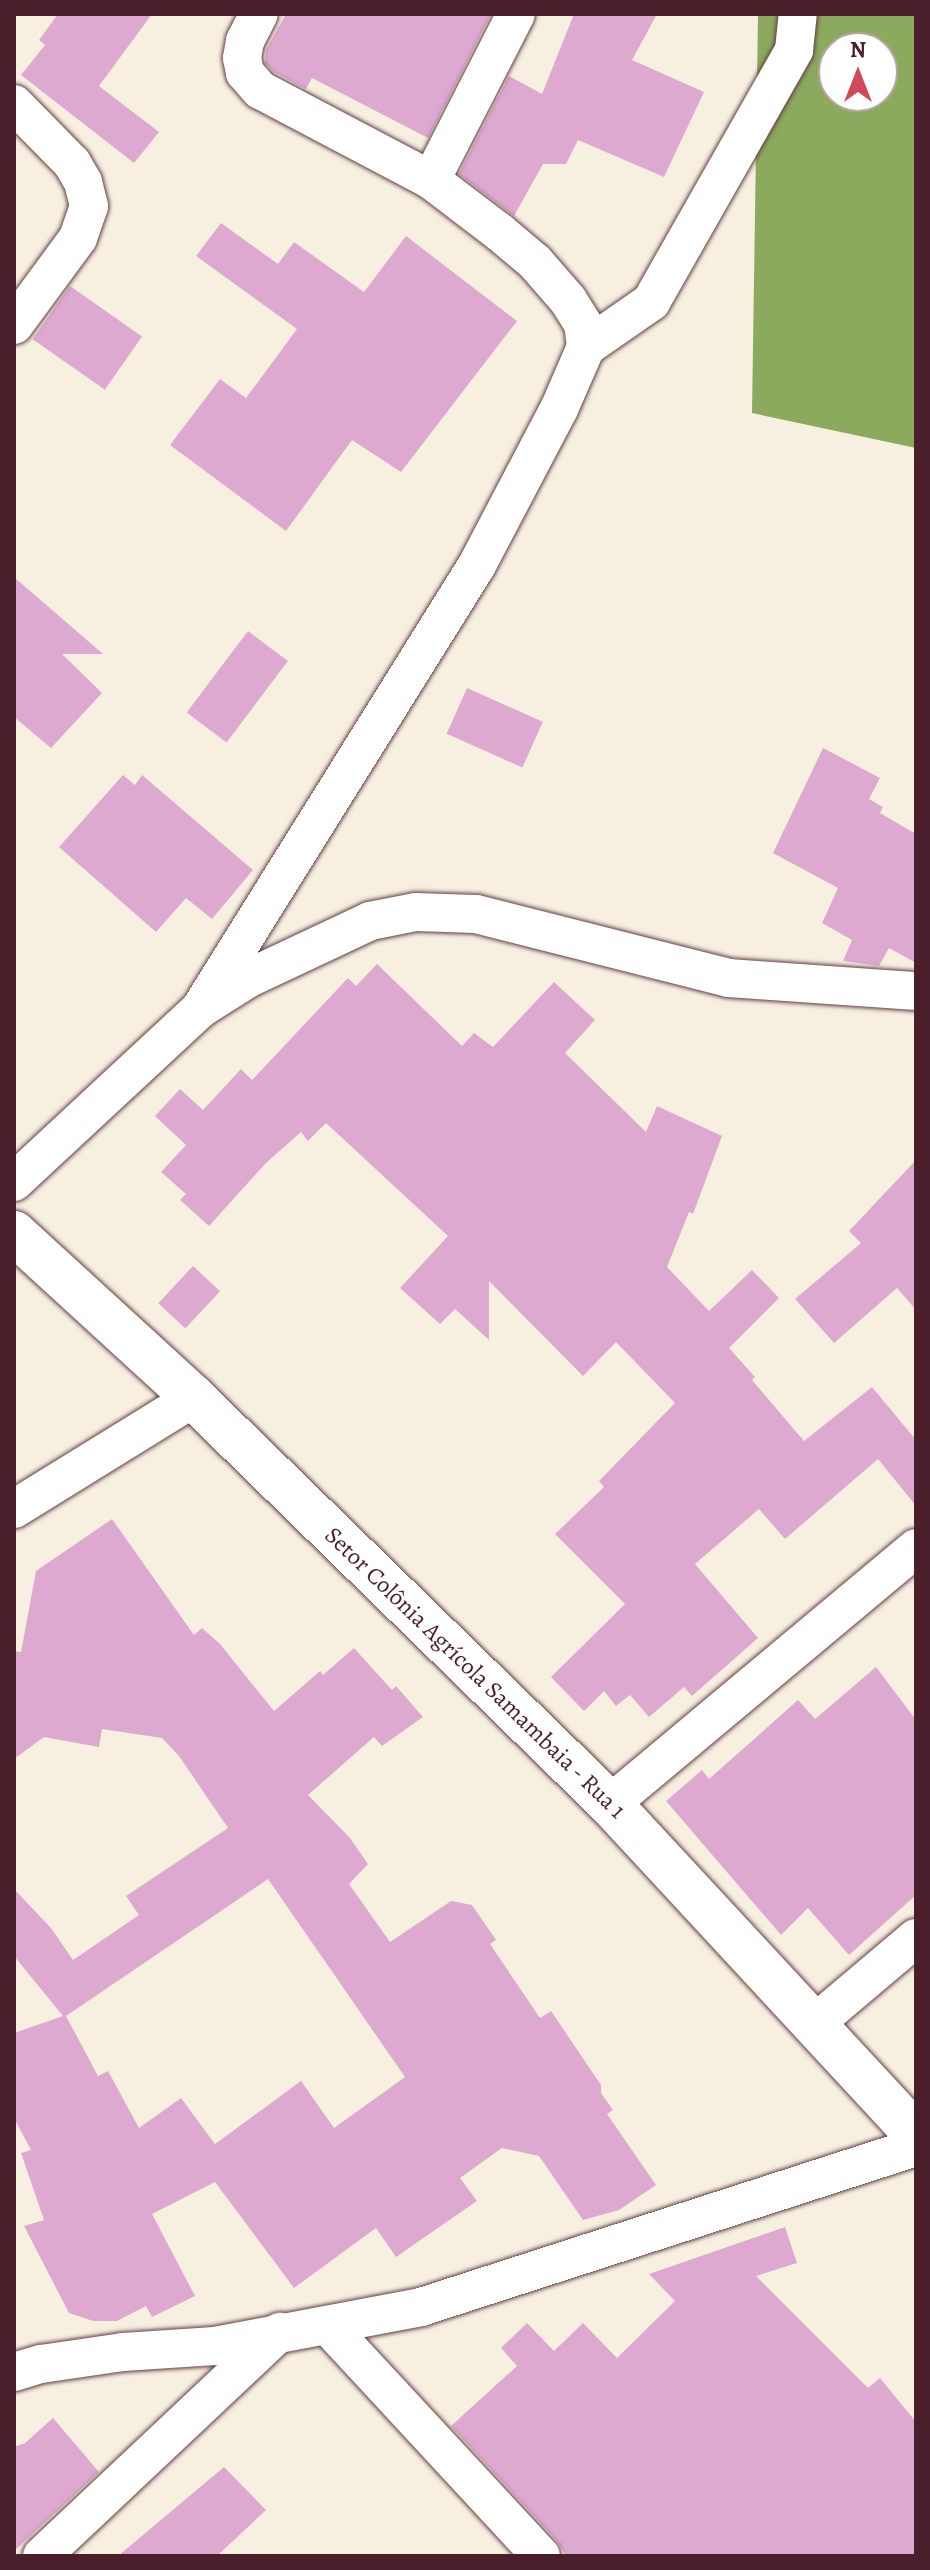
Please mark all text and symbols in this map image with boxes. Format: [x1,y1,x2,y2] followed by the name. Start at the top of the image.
[818,32,898,112] north arrow
[850,35,866,65] text: N
[318,1521,632,1825] street label: Setor Colônia Agrícola Samambaia - Rua 1

